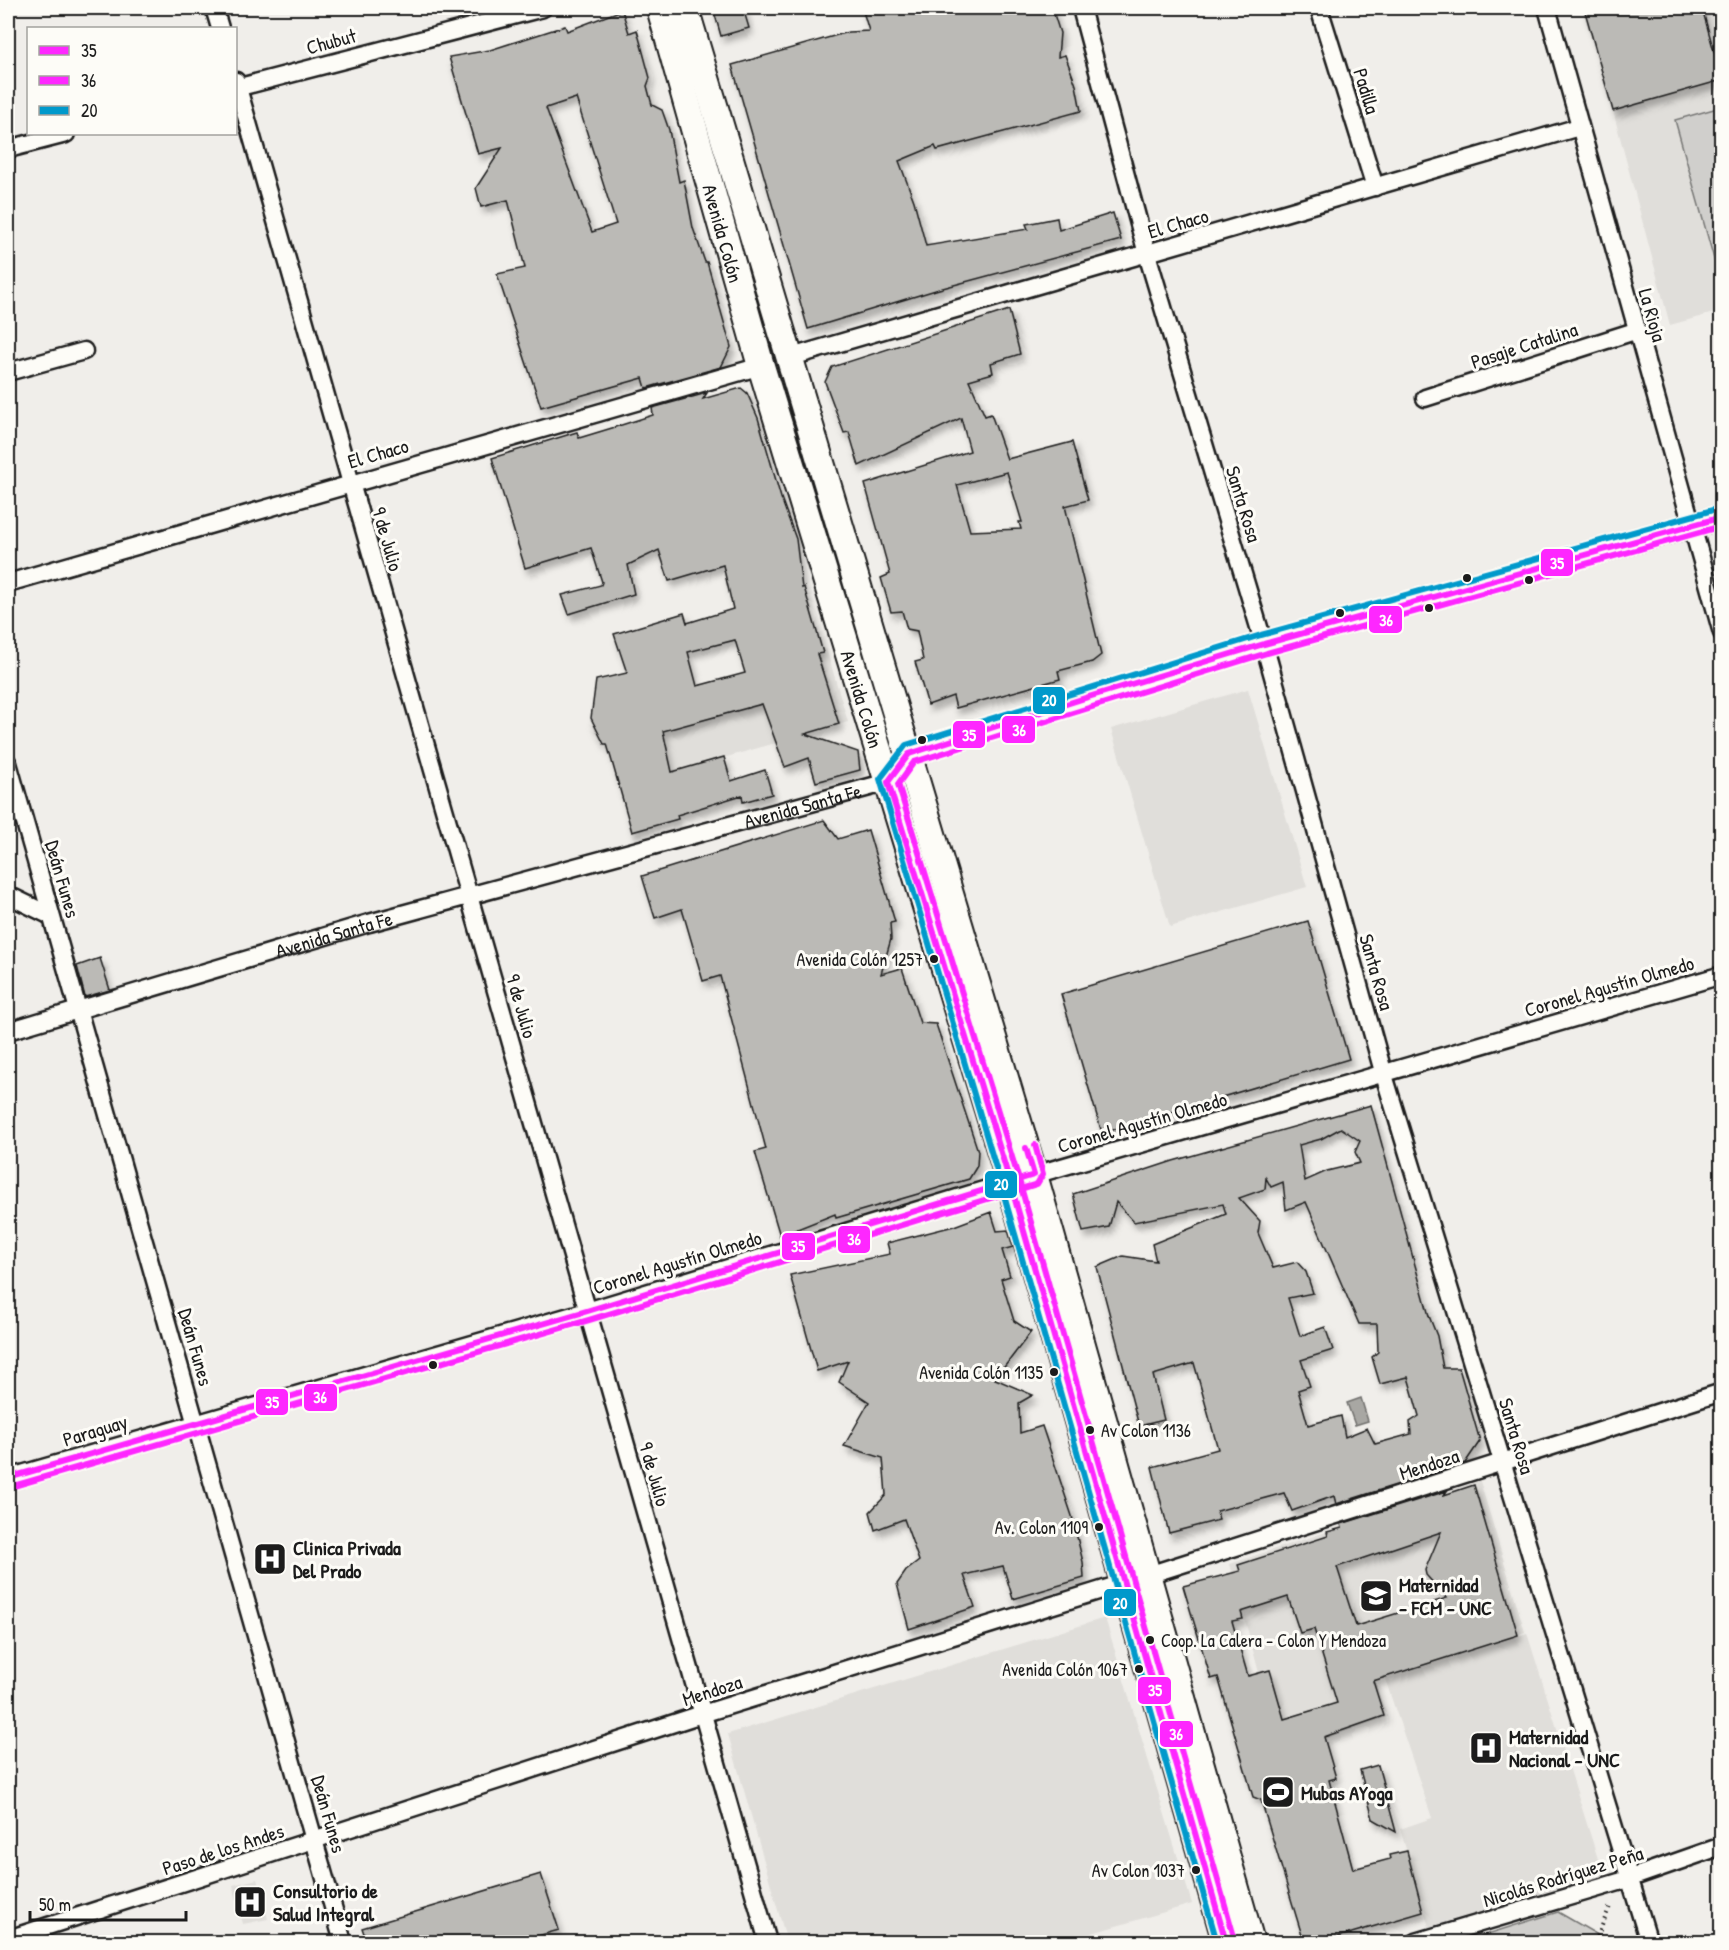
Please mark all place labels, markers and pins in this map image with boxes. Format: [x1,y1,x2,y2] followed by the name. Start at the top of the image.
[1461,572,1473,584] unlabelled marker
[1523,574,1535,586] unlabelled marker
[1423,602,1435,614] unlabelled marker
[1334,607,1346,619] unlabelled marker
[916,734,928,746] unlabelled marker
[797,947,923,972] place label: Avenida Colón 1257
[928,953,940,965] marker: Avenida Colón 1257
[427,1359,439,1371] unlabelled marker
[919,1360,1043,1385] place label: Avenida Colón 1135
[1048,1366,1060,1378] marker: Avenida Colón 1135
[1101,1418,1191,1443] place label: Av Colon 1136
[1084,1424,1096,1436] marker: Av Colon 1136
[995,1515,1088,1540] place label: Av. Colon 1109
[1093,1521,1105,1533] marker: Av. Colon 1109
[293,1534,401,1584] place label: Clinica Privada Del Prado
[252,1541,288,1577] hospital icon: Clinica Privada Del Prado
[1399,1571,1492,1621] place label: Maternidad - FCM - UNC
[1358,1578,1394,1614] school or university icon: Maternidad - FCM - UNC
[1161,1628,1386,1653] place label: Coop. La Calera - Colon Y Mendoza
[1144,1634,1156,1646] marker: Coop. La Calera - Colon Y Mendoza
[1002,1657,1128,1682] place label: Avenida Colón 1067
[1133,1663,1145,1675] marker: Avenida Colón 1067
[1509,1723,1620,1773] place label: Maternidad Nacional - UNC
[1468,1730,1504,1766] hospital icon: Maternidad Nacional - UNC
[1260,1774,1296,1810] sports icon: Mubas AYoga
[1301,1779,1393,1807] place label: Mubas AYoga
[1092,1858,1185,1883] place label: Av Colon 1037
[1190,1864,1202,1876] marker: Av Colon 1037
[273,1877,378,1928] place label: Consultorio de Salud Integral
[232,1884,268,1920] hospital icon: Consultorio de Salud Integral

